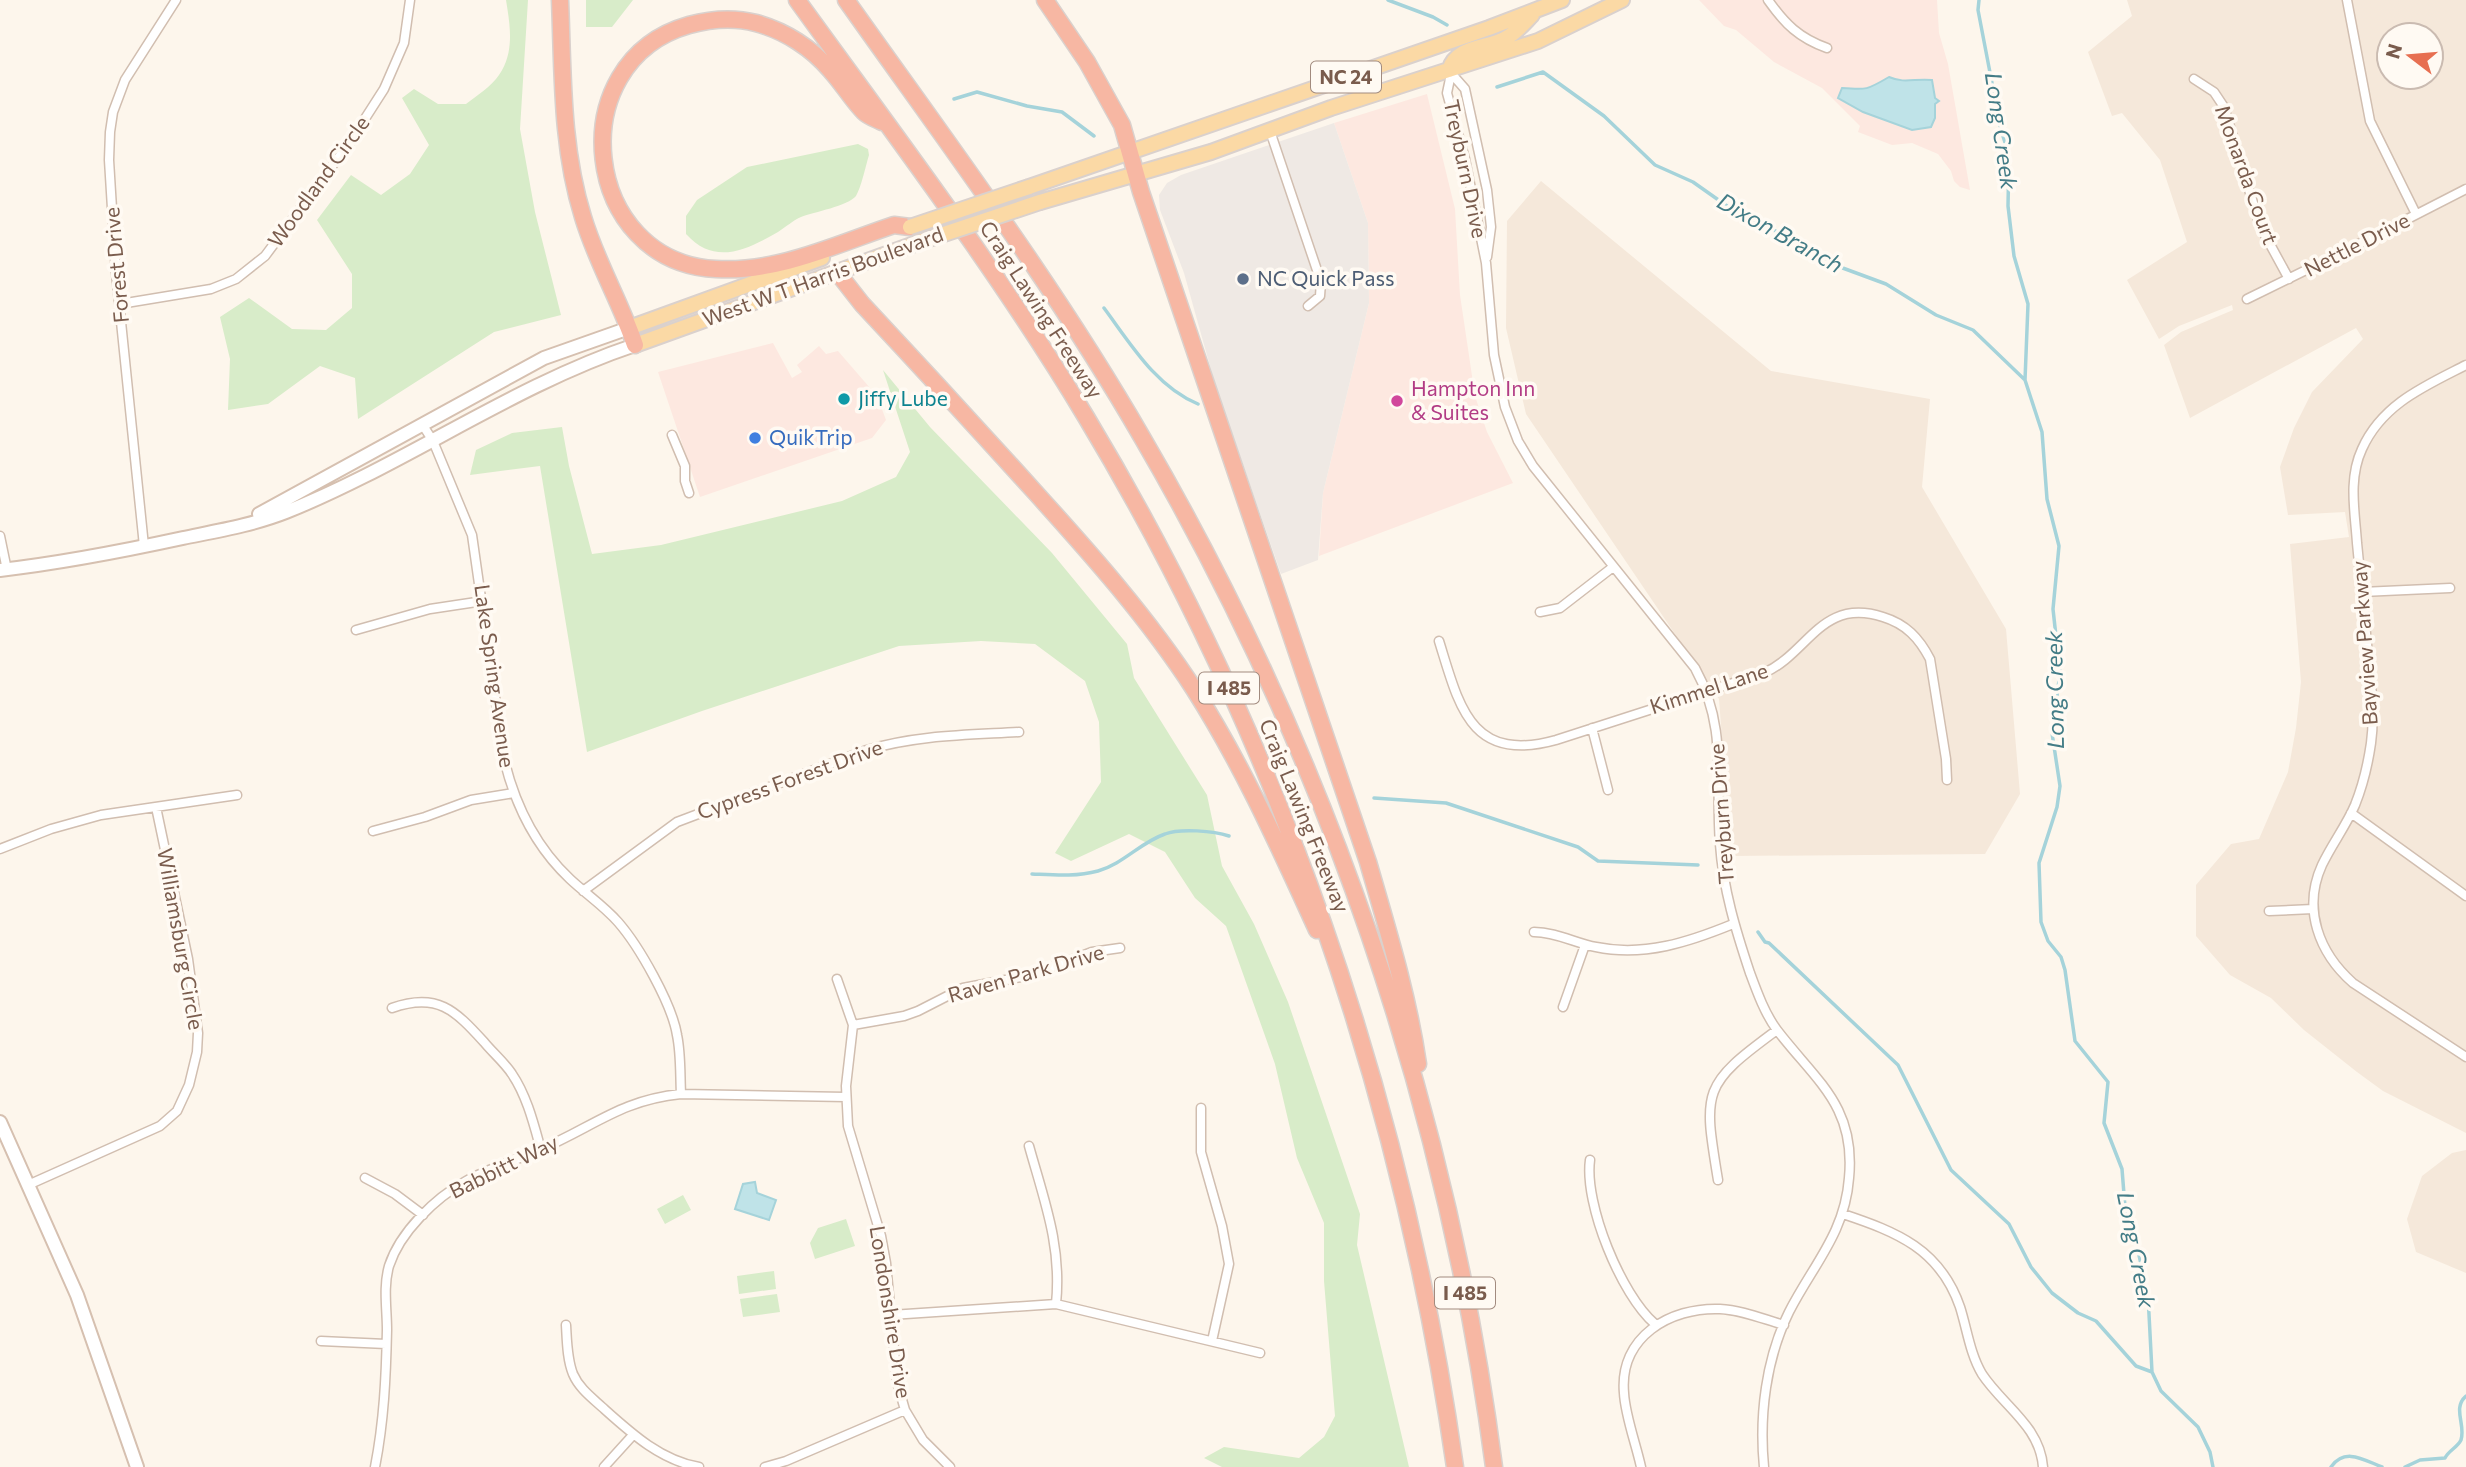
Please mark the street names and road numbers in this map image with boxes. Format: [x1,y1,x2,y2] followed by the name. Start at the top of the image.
[1311,61,1381,92] road number: NC 24
[1440,97,1493,240] street label: Treyburn Drive
[2211,101,2284,248] street label: Monarda Court
[262,111,374,252] street label: Woodland Circle
[98,206,133,324] street label: Forest Drive
[2299,206,2413,281] street label: Nettle Drive
[976,216,1109,403] street label: Craig Lawing Freeway
[699,220,946,331] street label: West W T Harris Boulevard
[2345,560,2382,726] street label: Bayview Parkway
[470,582,521,769] street label: Lake Spring Avenue
[1646,657,1771,718] street label: Kimmel Lane
[1199,673,1259,704] road number: I 485
[1255,715,1356,916] street label: Craig Lawing Freeway
[693,733,886,824] street label: Cypress Forest Drive
[1703,743,1738,885] street label: Treyburn Drive
[153,846,210,1032] street label: Williamsburg Circle
[945,938,1106,1007] street label: Raven Park Drive
[445,1129,562,1203] street label: Babbitt Way
[866,1224,917,1400] street label: Londonshire Drive
[1435,1278,1495,1308] road number: I 485

